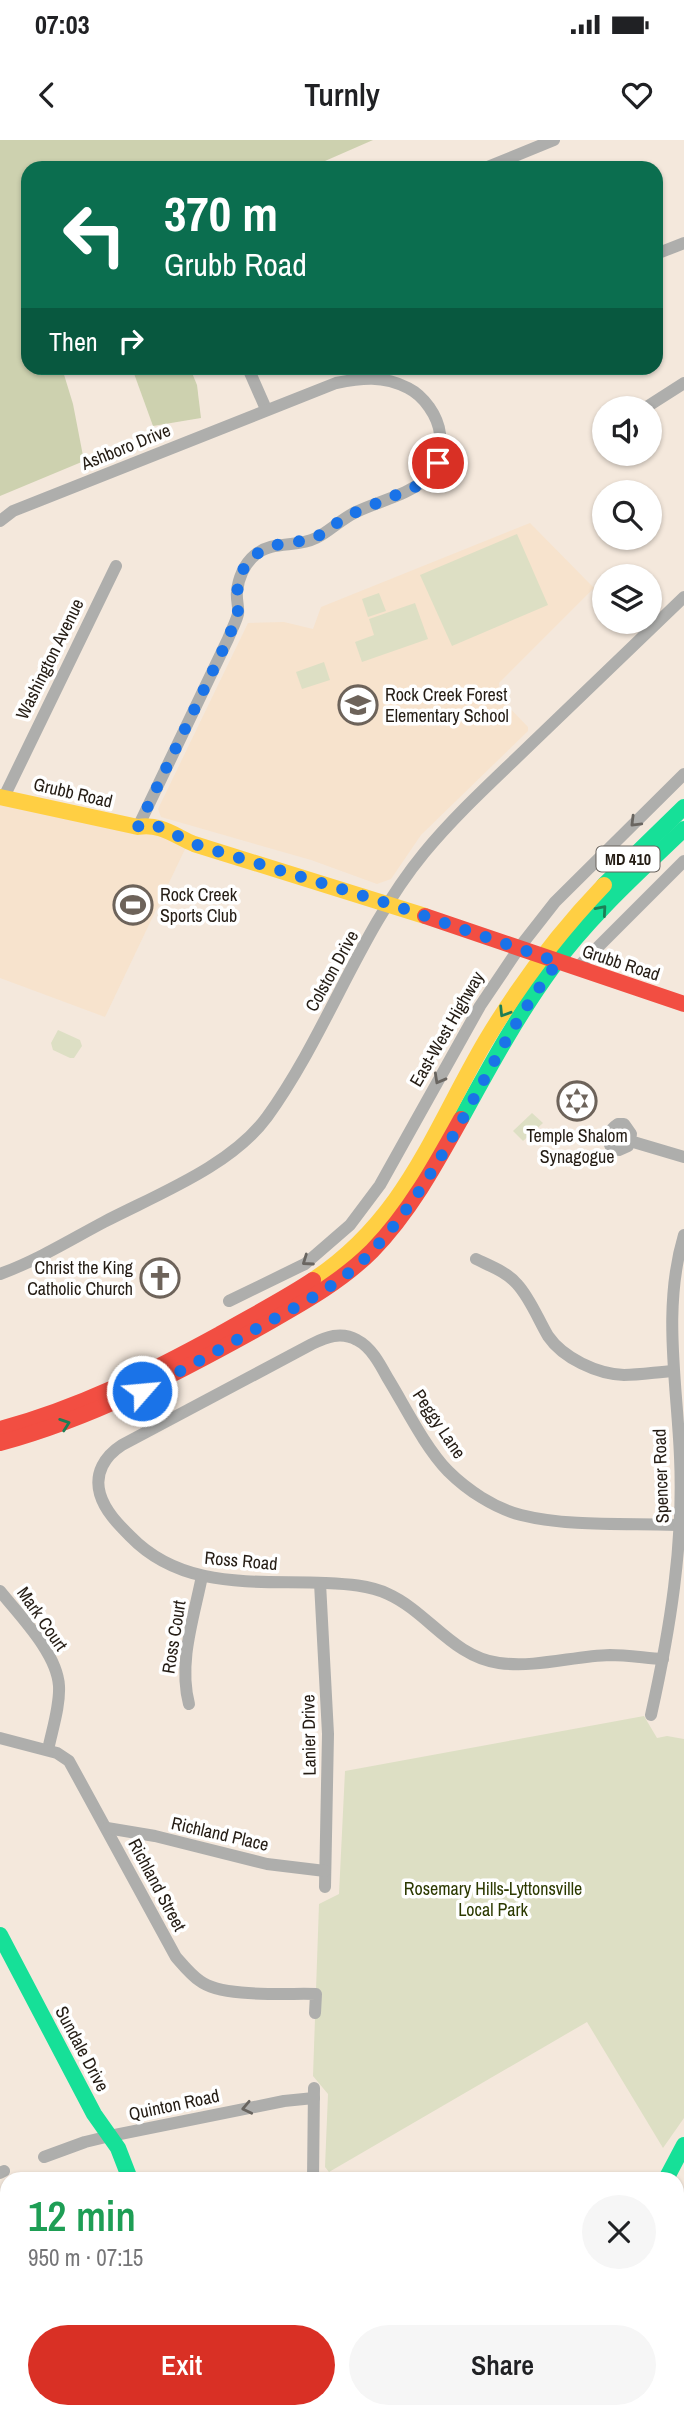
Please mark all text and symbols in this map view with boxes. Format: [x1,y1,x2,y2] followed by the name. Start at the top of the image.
[35,7,90,42] text: 07:03
[304,73,380,116] text: Turnly
[28,76,66,114] icon: back
[618,76,656,114] icon: heart
[164,180,278,246] text: 370 m
[49,189,140,280] icon: left
[164,243,307,286] text: Grubb Road
[112,322,150,360] icon: right
[49,324,98,359] text: Then
[592,396,662,634] map controls
[592,396,662,466] button: sound
[76,417,174,476] street label: Ashboro Drive
[408,433,468,493] pin
[419,444,457,482] icon: arrive
[592,480,662,550] button: search
[592,564,662,634] button: layers
[10,594,90,723] street label: Washington Avenue
[385,682,509,728] place label: Rock Creek Forest Elementary School
[337,684,379,726] school or university icon: Rock Creek Forest Elementary School
[31,771,115,814] street label: Grubb Road
[631,814,643,826] one-way arrow
[596,846,660,872] road number: MD 410
[160,882,238,928] place label: Rock Creek Sports Club
[112,884,154,926] sports icon: Rock Creek Sports Club
[594,905,606,918] one-way arrow
[299,926,364,1016] street label: Colston Drive
[579,938,663,987] street label: Grubb Road
[403,966,490,1091] street label: East-West Highway
[499,1004,512,1017] one-way arrow
[434,1072,447,1085] one-way arrow
[556,1080,598,1122] synagogue icon: Temple Shalom Synagogue
[526,1123,628,1169] place label: Temple Shalom Synagogue
[302,1253,315,1265] one-way arrow
[27,1255,134,1301] place label: Christ the King Catholic Church
[139,1257,181,1299] church icon: Christ the King Catholic Church
[105,1354,179,1428] position arrow
[407,1384,472,1463] street label: Peggy Lane
[59,1418,71,1432] one-way arrow
[646,1428,675,1524] street label: Spencer Road
[204,1545,279,1576] street label: Ross Road
[11,1582,74,1656] street label: Mark Court
[155,1599,192,1675] street label: Ross Court
[295,1694,322,1776] street label: Lanier Drive
[169,1810,271,1857] street label: Richland Place
[123,1834,192,1936] street label: Richland Street
[404,1876,582,1922] park label: Rosemary Hills-Lyttonsville Local Park
[49,2002,115,2096] street label: Sundale Drive
[126,2083,221,2126] street label: Quinton Road
[241,2100,253,2115] one-way arrow
[28,2188,136,2244] text: 12 min
[582,2195,656,2269] button: close
[28,2242,143,2273] text: 950 m · 07:15
[28,2325,335,2405] button: Exit
[349,2325,656,2405] button: Share

